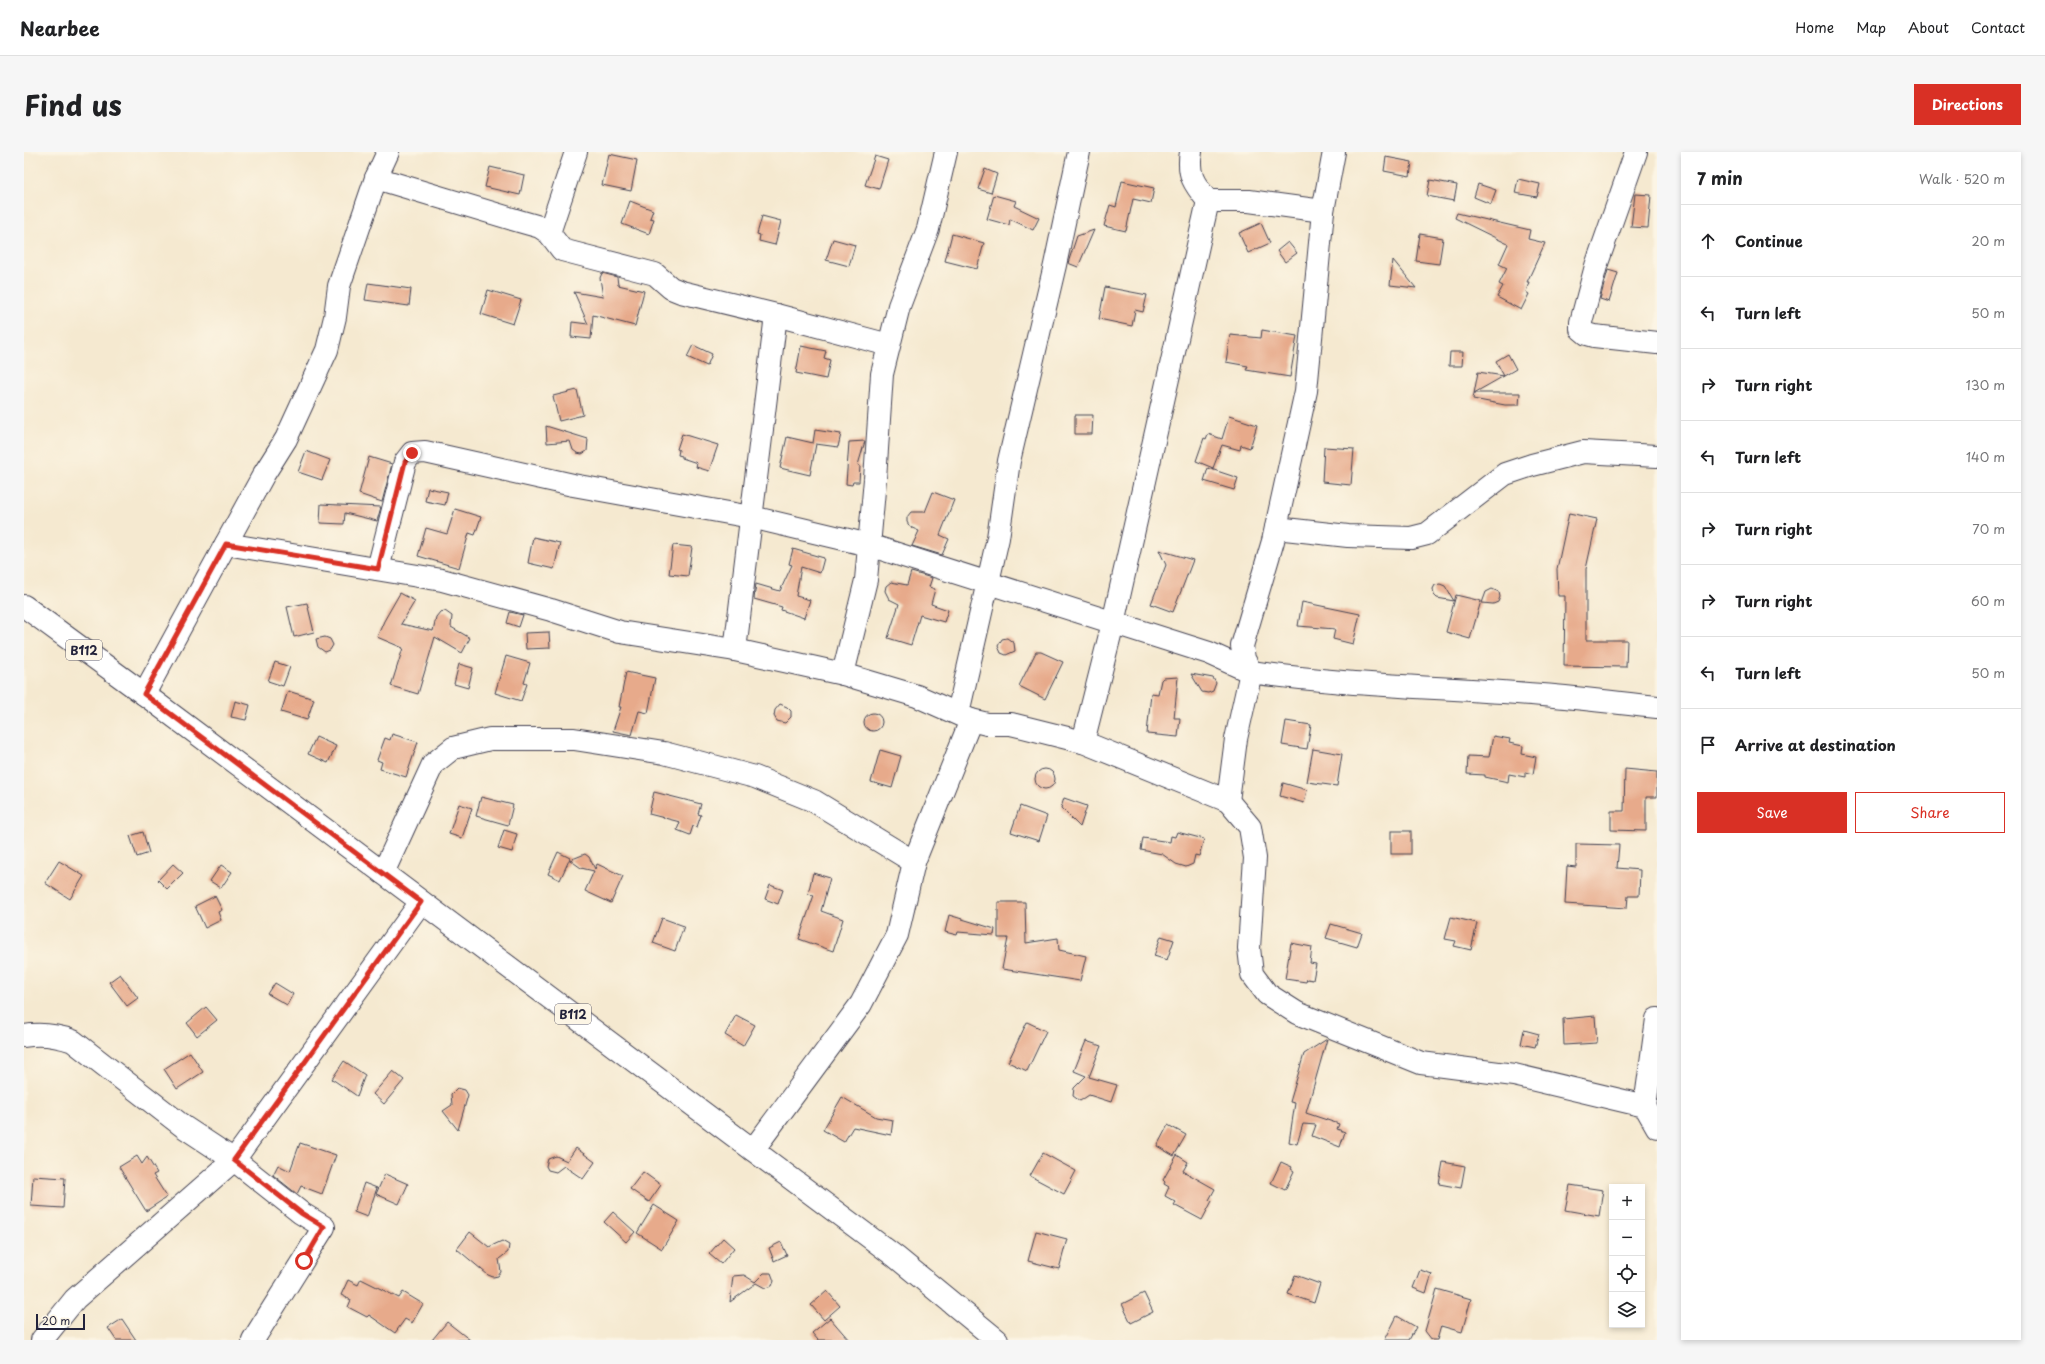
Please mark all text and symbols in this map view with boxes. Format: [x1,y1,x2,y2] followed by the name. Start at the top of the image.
[20,14,100,42] text: Nearbee
[1795,17,1834,38] text: Home
[1856,17,1886,38] text: Map
[1908,17,1949,38] text: About
[1971,17,2025,38] text: Contact
[24,83,122,126] text: Find us
[1914,84,2021,125] button: Directions
[1697,165,1743,191] text: 7 min
[1919,169,2005,188] text: Walk · 520 m
[1735,229,1803,252] text: Continue
[1697,230,1719,252] icon: ahead
[1971,231,2005,250] text: 20 m
[1735,301,1801,324] text: Turn left
[1697,302,1719,324] icon: left
[1971,303,2005,322] text: 50 m
[1735,373,1812,396] text: Turn right
[1697,374,1719,396] icon: right
[1966,375,2005,394] text: 130 m
[403,444,421,462] route end
[1735,445,1801,468] text: Turn left
[1697,446,1719,468] icon: left
[1966,447,2005,466] text: 140 m
[1735,517,1812,540] text: Turn right
[1697,518,1719,540] icon: right
[1972,519,2005,538] text: 70 m
[1735,589,1812,612] text: Turn right
[1697,590,1719,612] icon: right
[1971,591,2005,610] text: 60 m
[66,640,102,660] road number: B112
[1735,661,1801,684] text: Turn left
[1697,662,1719,684] icon: left
[1971,663,2005,682] text: 50 m
[1735,733,1896,756] text: Arrive at destination
[1697,734,1719,756] icon: arrive
[1697,792,1847,833] button: Save
[1855,792,2005,833] button: Share
[555,1004,591,1024] road number: B112
[1609,1184,1645,1328] map controls
[1609,1184,1645,1220] button: +
[1609,1220,1645,1256] button: −
[295,1252,313,1270] route start
[1609,1256,1645,1292] button: locate
[1609,1292,1645,1328] button: layers
[36,1312,85,1331] scale bar
[42,1312,70,1329] text: 20 m

